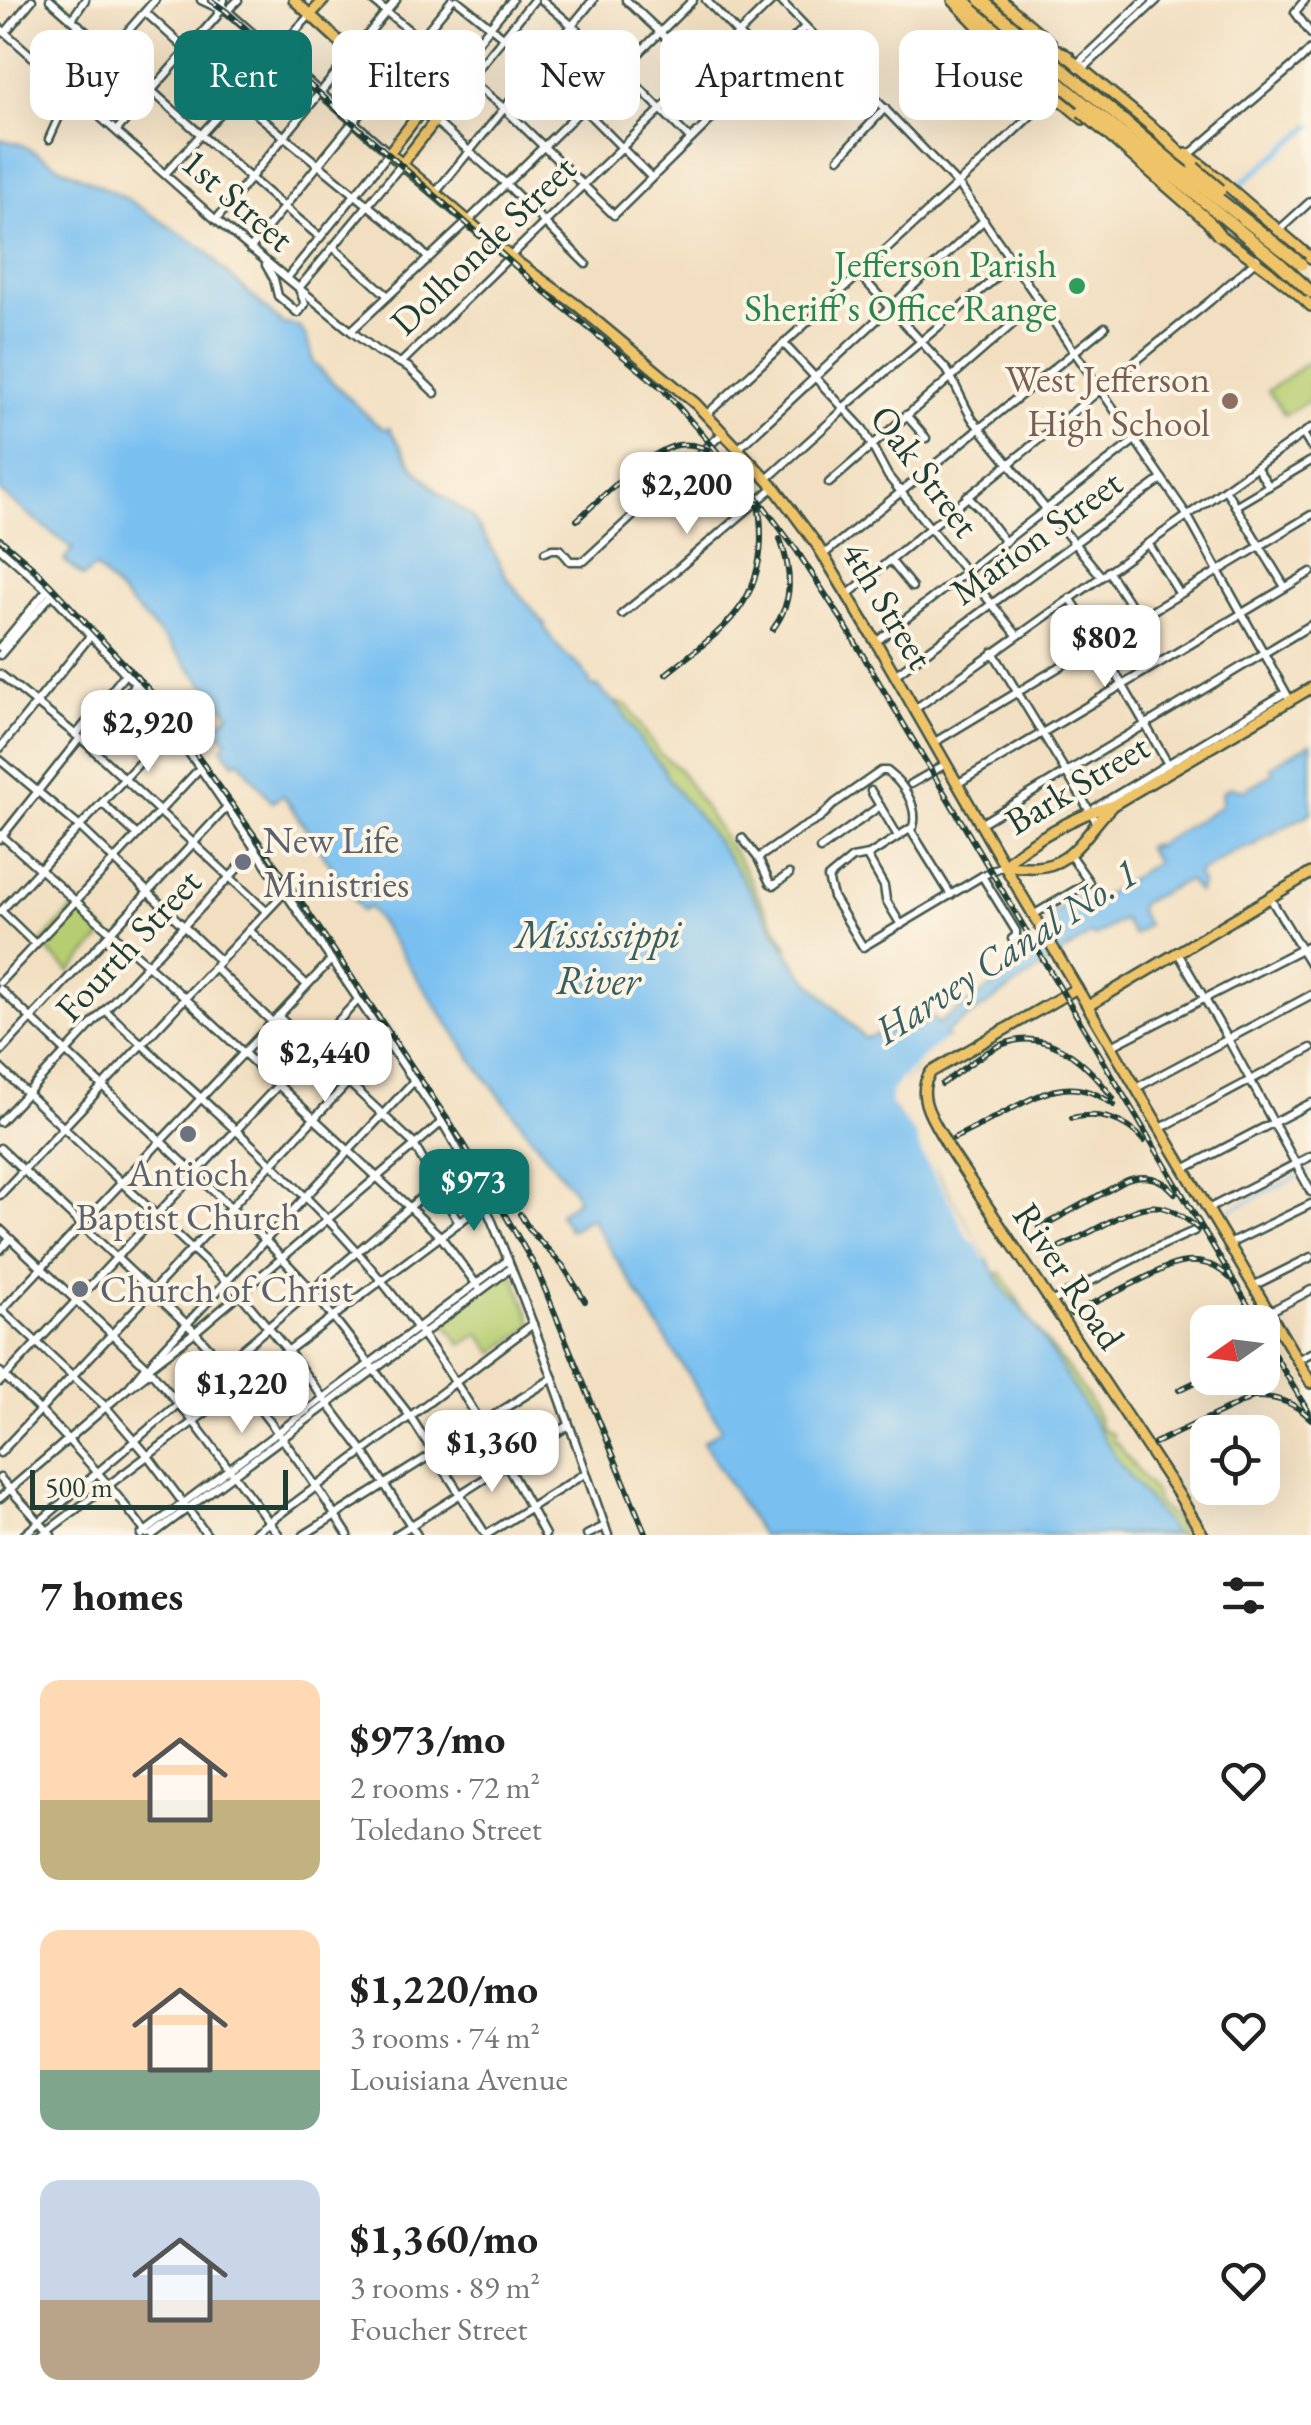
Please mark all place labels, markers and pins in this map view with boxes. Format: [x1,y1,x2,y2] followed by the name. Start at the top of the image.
[744,239,1057,332] place label: Jefferson Parish Sheriff's Office Range
[1066,275,1088,297] marker: Jefferson Parish Sheriff's Office Range
[1005,354,1210,447] place label: West Jefferson High School
[1219,390,1241,412] marker: West Jefferson High School
[606,452,768,537] pin: $2,200
[1046,605,1164,690] pin: $802
[67,690,229,775] pin: $2,920
[263,815,409,908] place label: New Life Ministries
[232,851,254,873] marker: New Life Ministries
[244,1020,406,1105] pin: $2,440
[177,1123,199,1145] marker: Antioch Baptist Church
[76,1148,300,1241] place label: Antioch Baptist Church
[415,1149,533,1234] pin: $973
[100,1264,353,1313] place label: Church of Christ
[69,1278,91,1300] marker: Church of Christ
[161,1351,323,1436] pin: $1,220
[411,1410,573,1495] pin: $1,360

